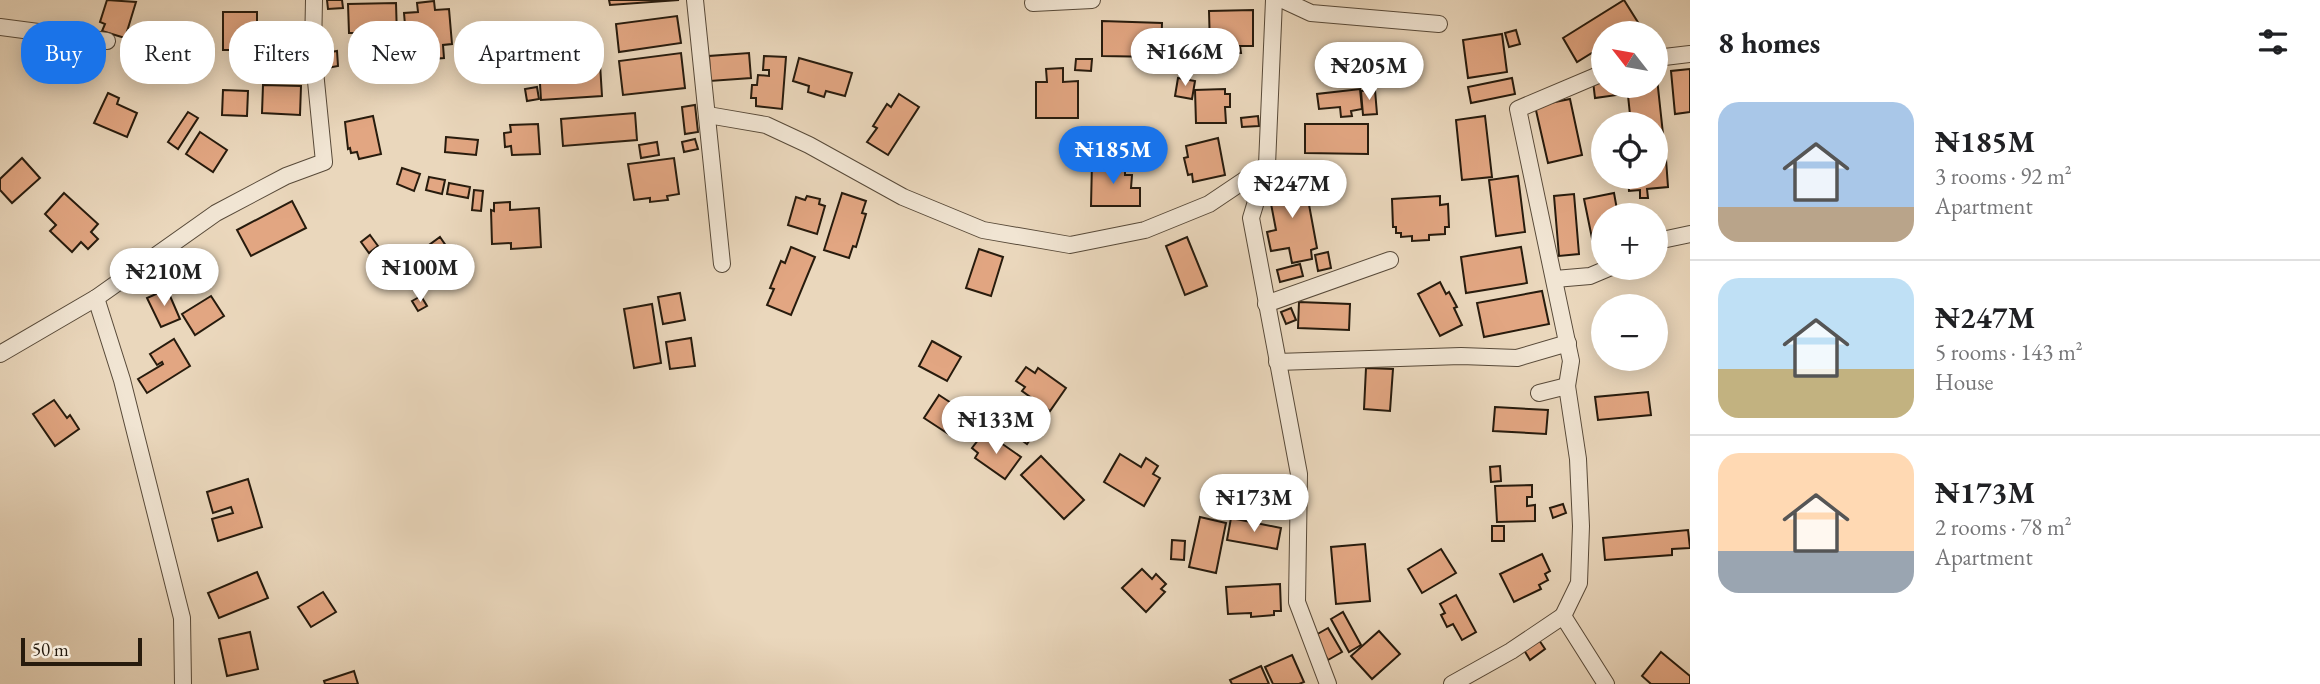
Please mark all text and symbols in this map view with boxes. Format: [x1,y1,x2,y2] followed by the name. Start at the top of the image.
[21,21,106,84] chip: Buy
[120,21,215,84] chip: Rent
[229,21,334,84] chip: Filters
[348,21,440,84] chip: New
[454,21,604,84] chip: Apartment
[1591,21,1668,98] north arrow
[1591,21,1668,371] map controls
[1718,23,1820,62] text: 8 homes
[2254,23,2292,61] icon: filters
[1136,28,1234,88] pin: ₦166M
[1147,36,1223,66] text: ₦166M
[1320,42,1418,102] pin: ₦205M
[1331,50,1407,80] text: ₦205M
[1591,112,1668,189] button: locate
[1935,122,2035,161] text: ₦185M
[1064,127,1162,186] pin: ₦185M
[1774,130,1858,214] icon: home
[1075,134,1151,164] text: ₦185M
[1243,160,1341,220] pin: ₦247M
[1935,161,2072,191] text: 3 rooms · 92 m²
[1254,168,1330,198] text: ₦247M
[1935,191,2033,221] text: Apartment
[1591,203,1668,280] button: +
[371,244,469,304] pin: ₦100M
[115,248,213,308] pin: ₦210M
[382,252,458,282] text: ₦100M
[126,256,202,286] text: ₦210M
[1591,294,1668,371] button: −
[1935,298,2035,337] text: ₦247M
[1774,306,1858,390] icon: home
[1935,337,2083,367] text: 5 rooms · 143 m²
[1935,367,1994,397] text: House
[947,396,1045,456] pin: ₦133M
[958,404,1034,434] text: ₦133M
[1935,473,2035,512] text: ₦173M
[1205,475,1303,534] pin: ₦173M
[1774,481,1858,565] icon: home
[1216,482,1292,512] text: ₦173M
[1935,512,2072,542] text: 2 rooms · 78 m²
[1935,542,2033,572] text: Apartment
[21,635,142,667] scale bar
[32,637,69,662] text: 50 m

